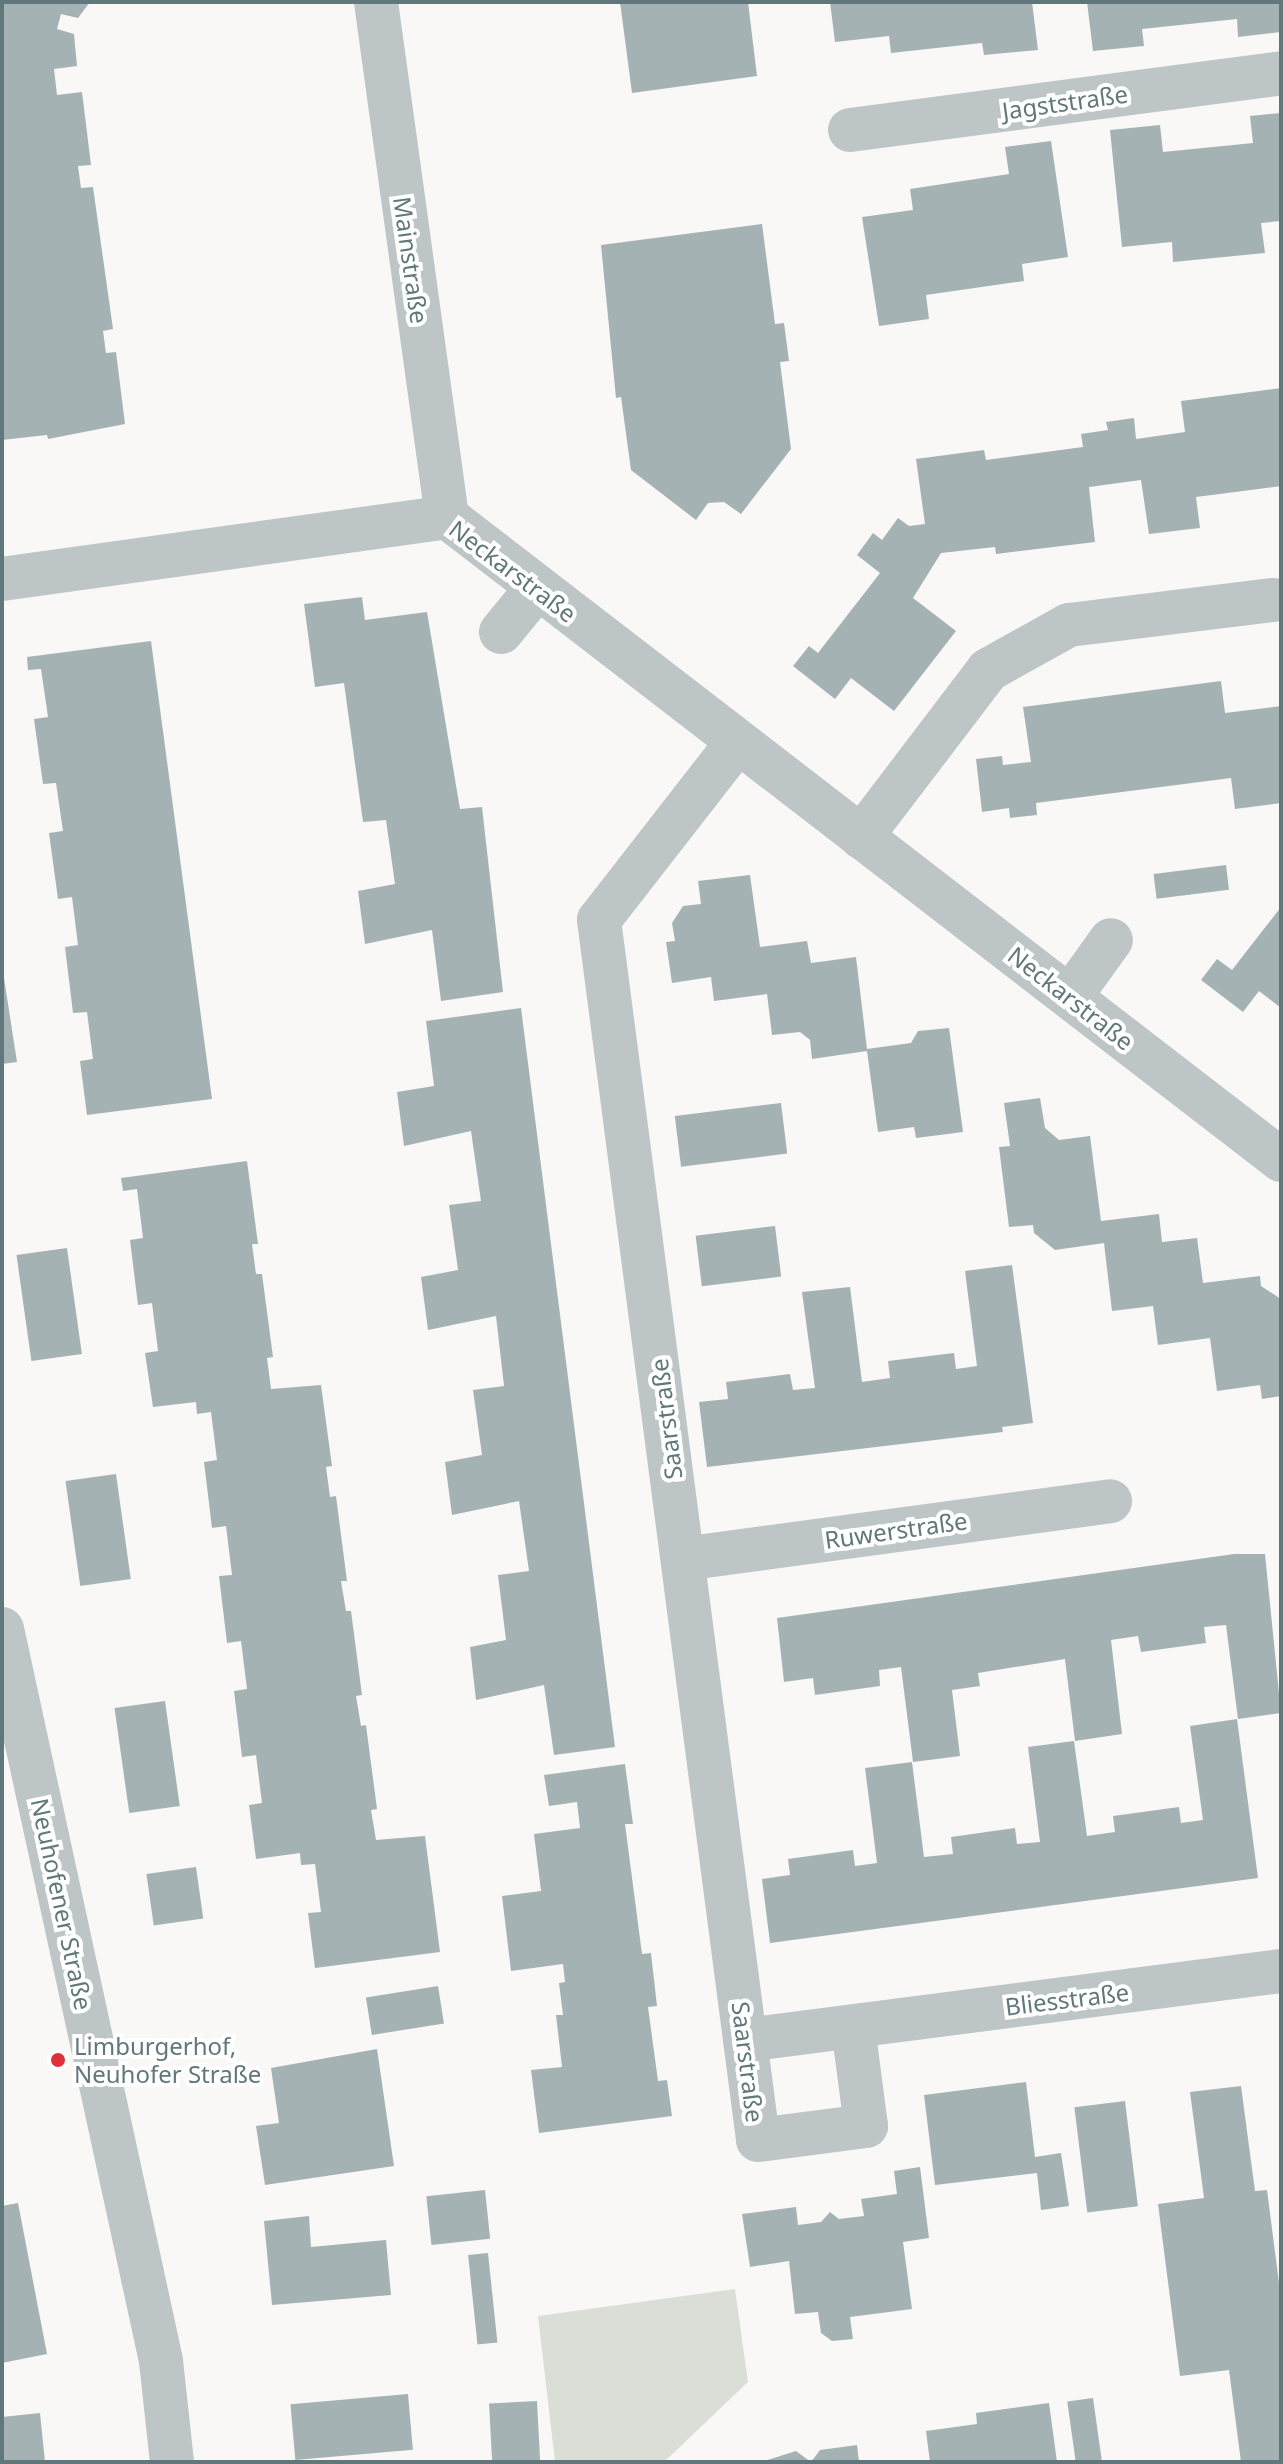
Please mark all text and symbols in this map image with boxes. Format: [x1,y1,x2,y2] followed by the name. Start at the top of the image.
[1000,79,1130,125] street label: Jagststraße
[388,195,434,325] street label: Mainstraße
[444,514,582,628] street label: Neckarstraße
[1003,940,1139,1056] street label: Neckarstraße
[644,1357,688,1481] street label: Saarstraße
[823,1506,969,1554] street label: Ruwerstraße
[25,1796,99,2012] street label: Neuhofener Straße
[1003,1977,1131,2021] street label: Bliesstraße
[726,2000,770,2124] street label: Saarstraße
[74,2032,261,2088] place label: Limburgerhof, Neuhofer Straße
[49,2051,67,2069] marker: Limburgerhof, Neuhofer Straße

